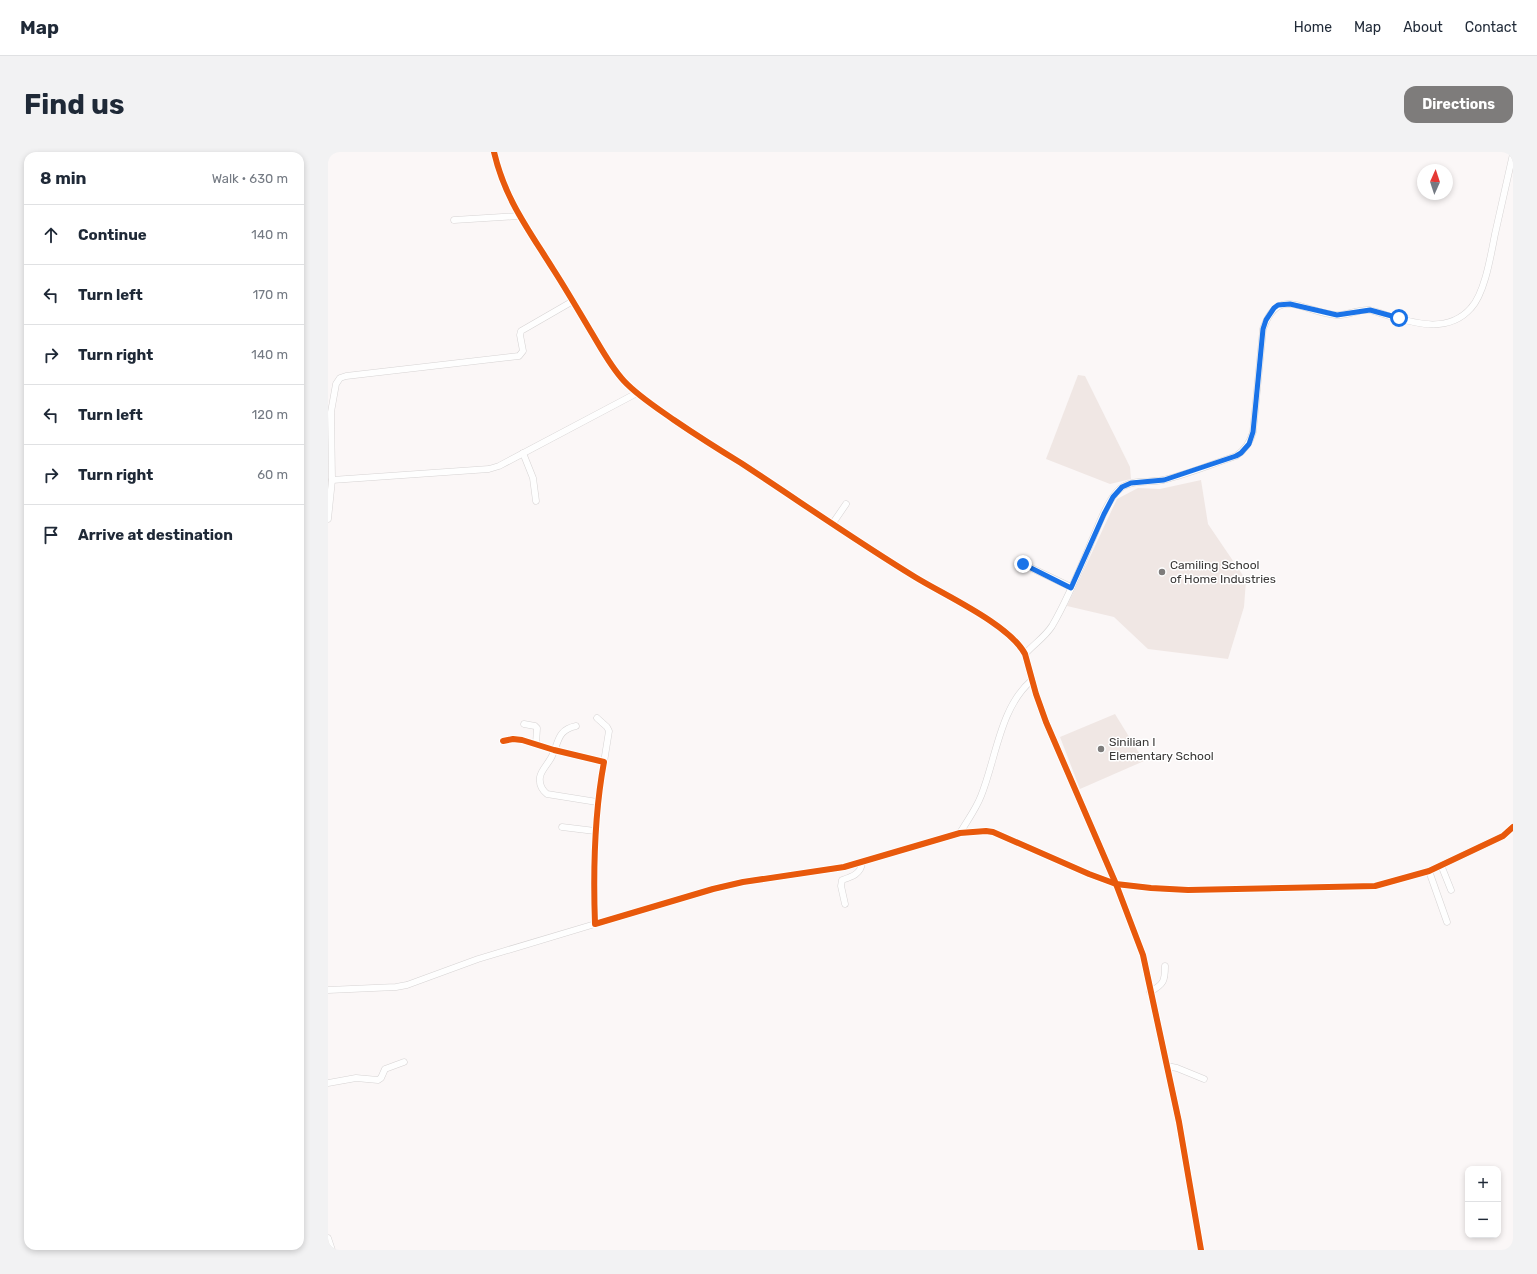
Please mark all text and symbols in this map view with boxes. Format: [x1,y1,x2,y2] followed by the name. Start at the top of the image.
[20,16,59,39] text: Map
[1294,19,1332,36] text: Home
[1354,19,1381,36] text: Map
[1403,19,1443,36] text: About
[1465,19,1517,36] text: Contact
[1404,86,1513,123] button: Directions
[24,88,124,121] text: Find us
[1417,164,1453,200] north arrow
[40,168,87,188] text: 8 min
[212,171,288,186] text: Walk · 630 m
[40,224,62,246] icon: ahead
[78,226,147,244] text: Continue
[251,227,288,242] text: 140 m
[40,284,62,306] icon: left
[78,286,143,304] text: Turn left
[253,287,288,302] text: 170 m
[1390,309,1408,327] route start
[40,344,62,366] icon: right
[78,346,153,364] text: Turn right
[251,347,288,362] text: 140 m
[40,404,62,426] icon: left
[78,406,143,424] text: Turn left
[252,407,288,422] text: 120 m
[40,464,62,486] icon: right
[78,466,153,484] text: Turn right
[257,467,288,482] text: 60 m
[40,524,62,546] icon: arrive
[78,526,233,544] text: Arrive at destination
[1014,555,1032,573] route end
[1170,558,1276,586] place label: Camiling School of Home Industries
[1157,567,1167,577] marker: Camiling School of Home Industries
[1109,735,1214,763] place label: Sinilian I Elementary School
[1096,744,1106,754] marker: Sinilian I Elementary School
[1465,1166,1501,1238] map controls
[1465,1166,1501,1202] button: +
[1465,1202,1501,1238] button: −

